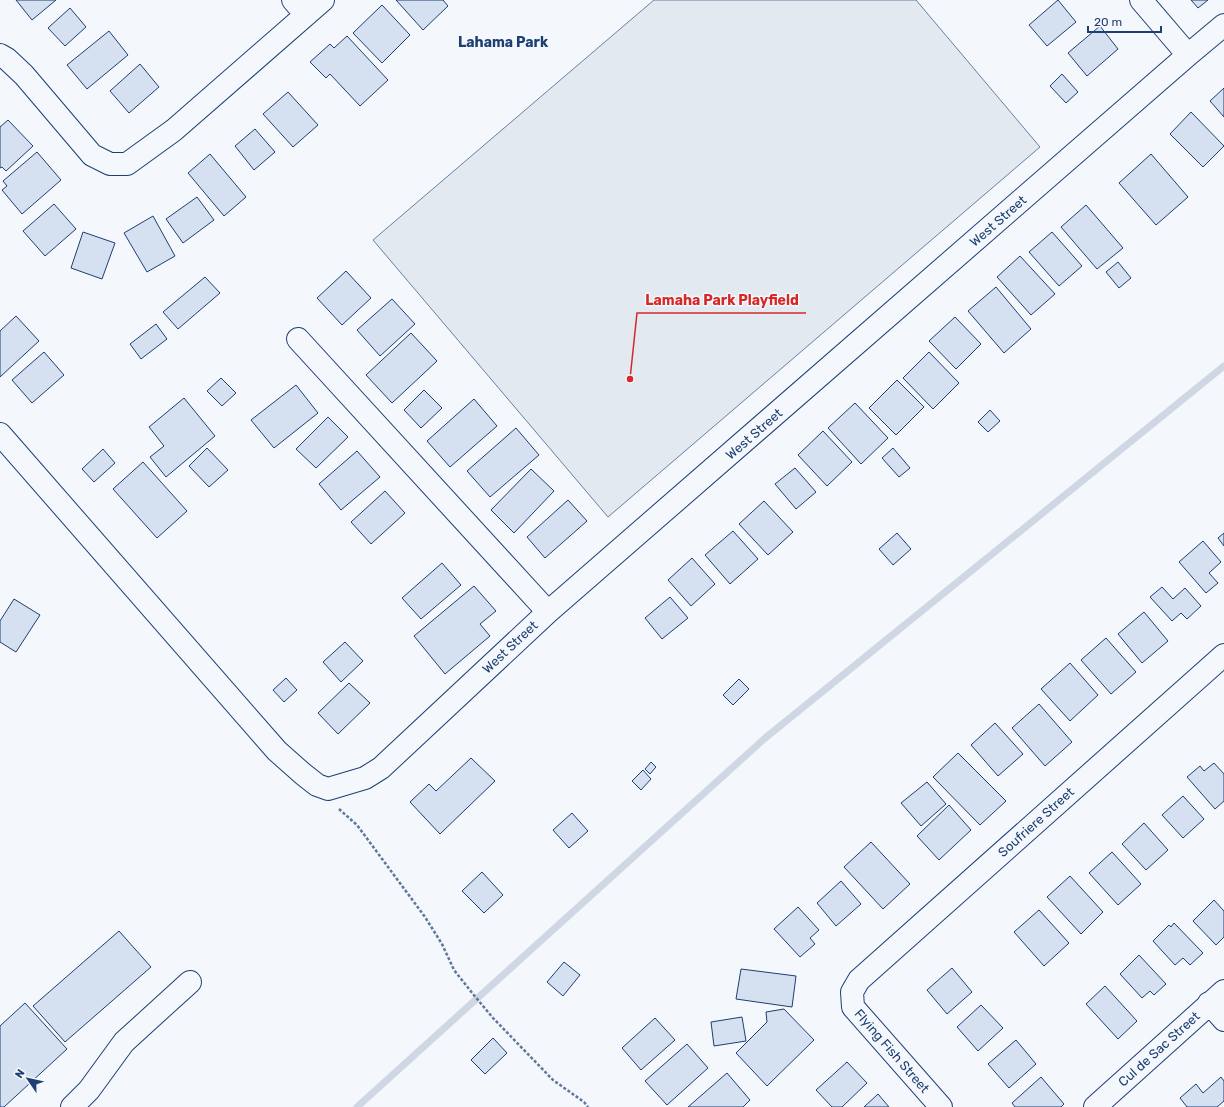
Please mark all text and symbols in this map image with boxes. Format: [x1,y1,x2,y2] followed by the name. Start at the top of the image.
[1088,8,1161,34] scale bar
[1094,15,1122,29] text: 20 m
[458,34,549,51] district label: Lahama Park
[967,192,1029,250] street label: West Street
[637,287,806,313] callout: Lamaha Park Playfield
[645,292,799,309] text: Lamaha Park Playfield
[723,405,785,463] street label: West Street
[479,618,541,676] street label: West Street
[995,784,1077,860] street label: Soufriere Street
[851,1006,932,1097] street label: Flying Fish Street
[1115,1009,1203,1089] street label: Cul de Sac Street
[8,1059,48,1099] north arrow
[13,1067,28,1081] text: N

